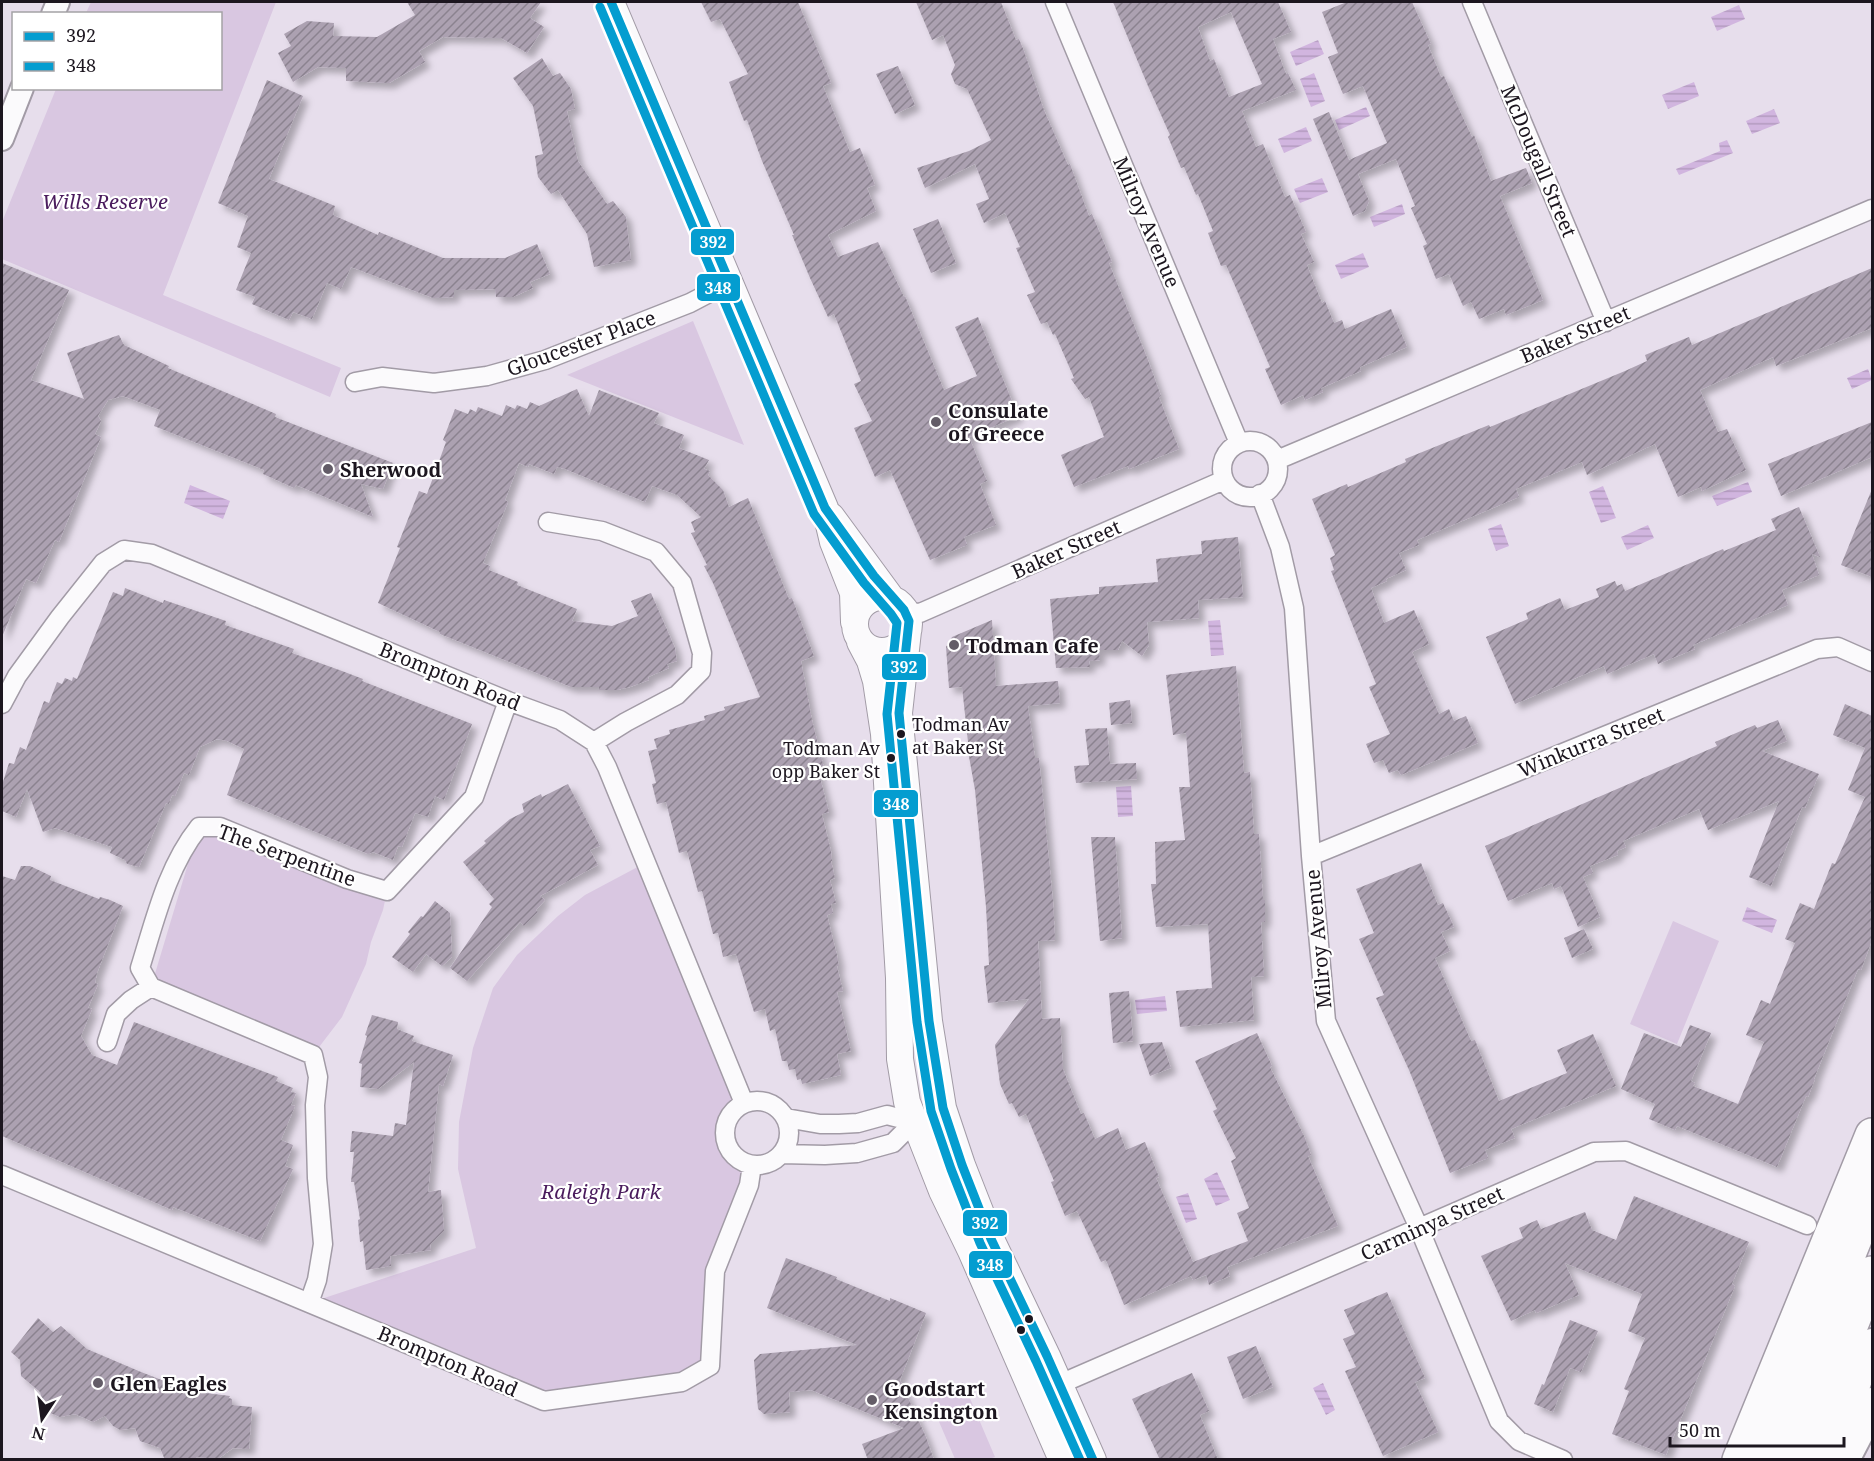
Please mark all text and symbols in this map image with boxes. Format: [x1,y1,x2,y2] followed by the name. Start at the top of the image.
[12,12,222,90] legend
[66,23,96,47] text: 392
[66,53,96,77] text: 348
[1495,81,1583,241] street label: McDougall Street
[1107,152,1187,292] street label: Milroy Avenue
[42,188,168,215] park label: Wills Reserve
[690,228,735,256] line badge: 392
[699,231,727,253] text: 392
[696,273,741,302] line badge: 348
[704,277,732,299] text: 348
[1516,299,1634,369] street label: Baker Street
[503,304,659,382] street label: Gloucester Place
[948,397,1049,447] place label: Consulate of Greece
[929,415,943,429] marker: Consulate of Greece
[340,456,441,483] place label: Sherwood
[321,462,335,476] marker: Sherwood
[1007,513,1125,585] street label: Baker Street
[966,632,1099,659] place label: Todman Cafe
[375,635,525,717] street label: Brompton Road
[947,638,961,652] marker: Todman Cafe
[881,653,927,681] line badge: 392
[890,656,918,678] text: 392
[1514,700,1668,784] street label: Winkurra Street
[912,712,1010,759] place label: Todman Av at Baker St
[895,728,907,740] marker: Todman Av at Baker St
[772,736,881,783] place label: Todman Av opp Baker St
[885,752,897,764] marker: Todman Av opp Baker St
[873,789,919,818] line badge: 348
[882,793,910,815] text: 348
[214,818,360,892] street label: The Serpentine
[1298,868,1338,1010] street label: Milroy Avenue
[540,1178,662,1205] park label: Raleigh Park
[1356,1179,1508,1267] street label: Carminya Street
[962,1209,1008,1237] line badge: 392
[971,1212,999,1234] text: 392
[968,1250,1013,1279] line badge: 348
[976,1254,1004,1276] text: 348
[1023,1313,1035,1325] unlabelled marker
[374,1319,522,1403] street label: Brompton Road
[1015,1324,1027,1336] unlabelled marker
[110,1370,227,1397] place label: Glen Eagles
[884,1375,998,1425] place label: Goodstart Kensington
[91,1376,105,1390] marker: Glen Eagles
[12,1389,72,1449] north arrow
[865,1393,879,1407] marker: Goodstart Kensington
[1670,1410,1844,1448] scale bar
[1679,1418,1721,1442] text: 50 m
[30,1421,47,1446] text: N

